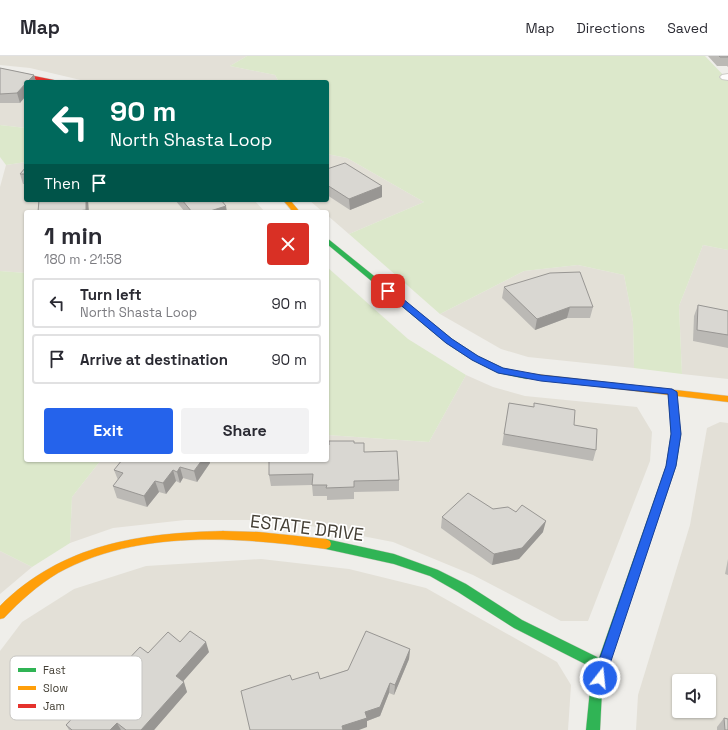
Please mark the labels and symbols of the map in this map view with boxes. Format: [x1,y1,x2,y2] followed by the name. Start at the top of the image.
[371,274,405,308] pin
[249,509,365,546] street label: ESTATE DRIVE
[10,656,142,720] legend
[579,657,621,699] position arrow
[43,663,66,677] text: Fast
[43,681,68,695] text: Slow
[43,699,65,713] text: Jam

